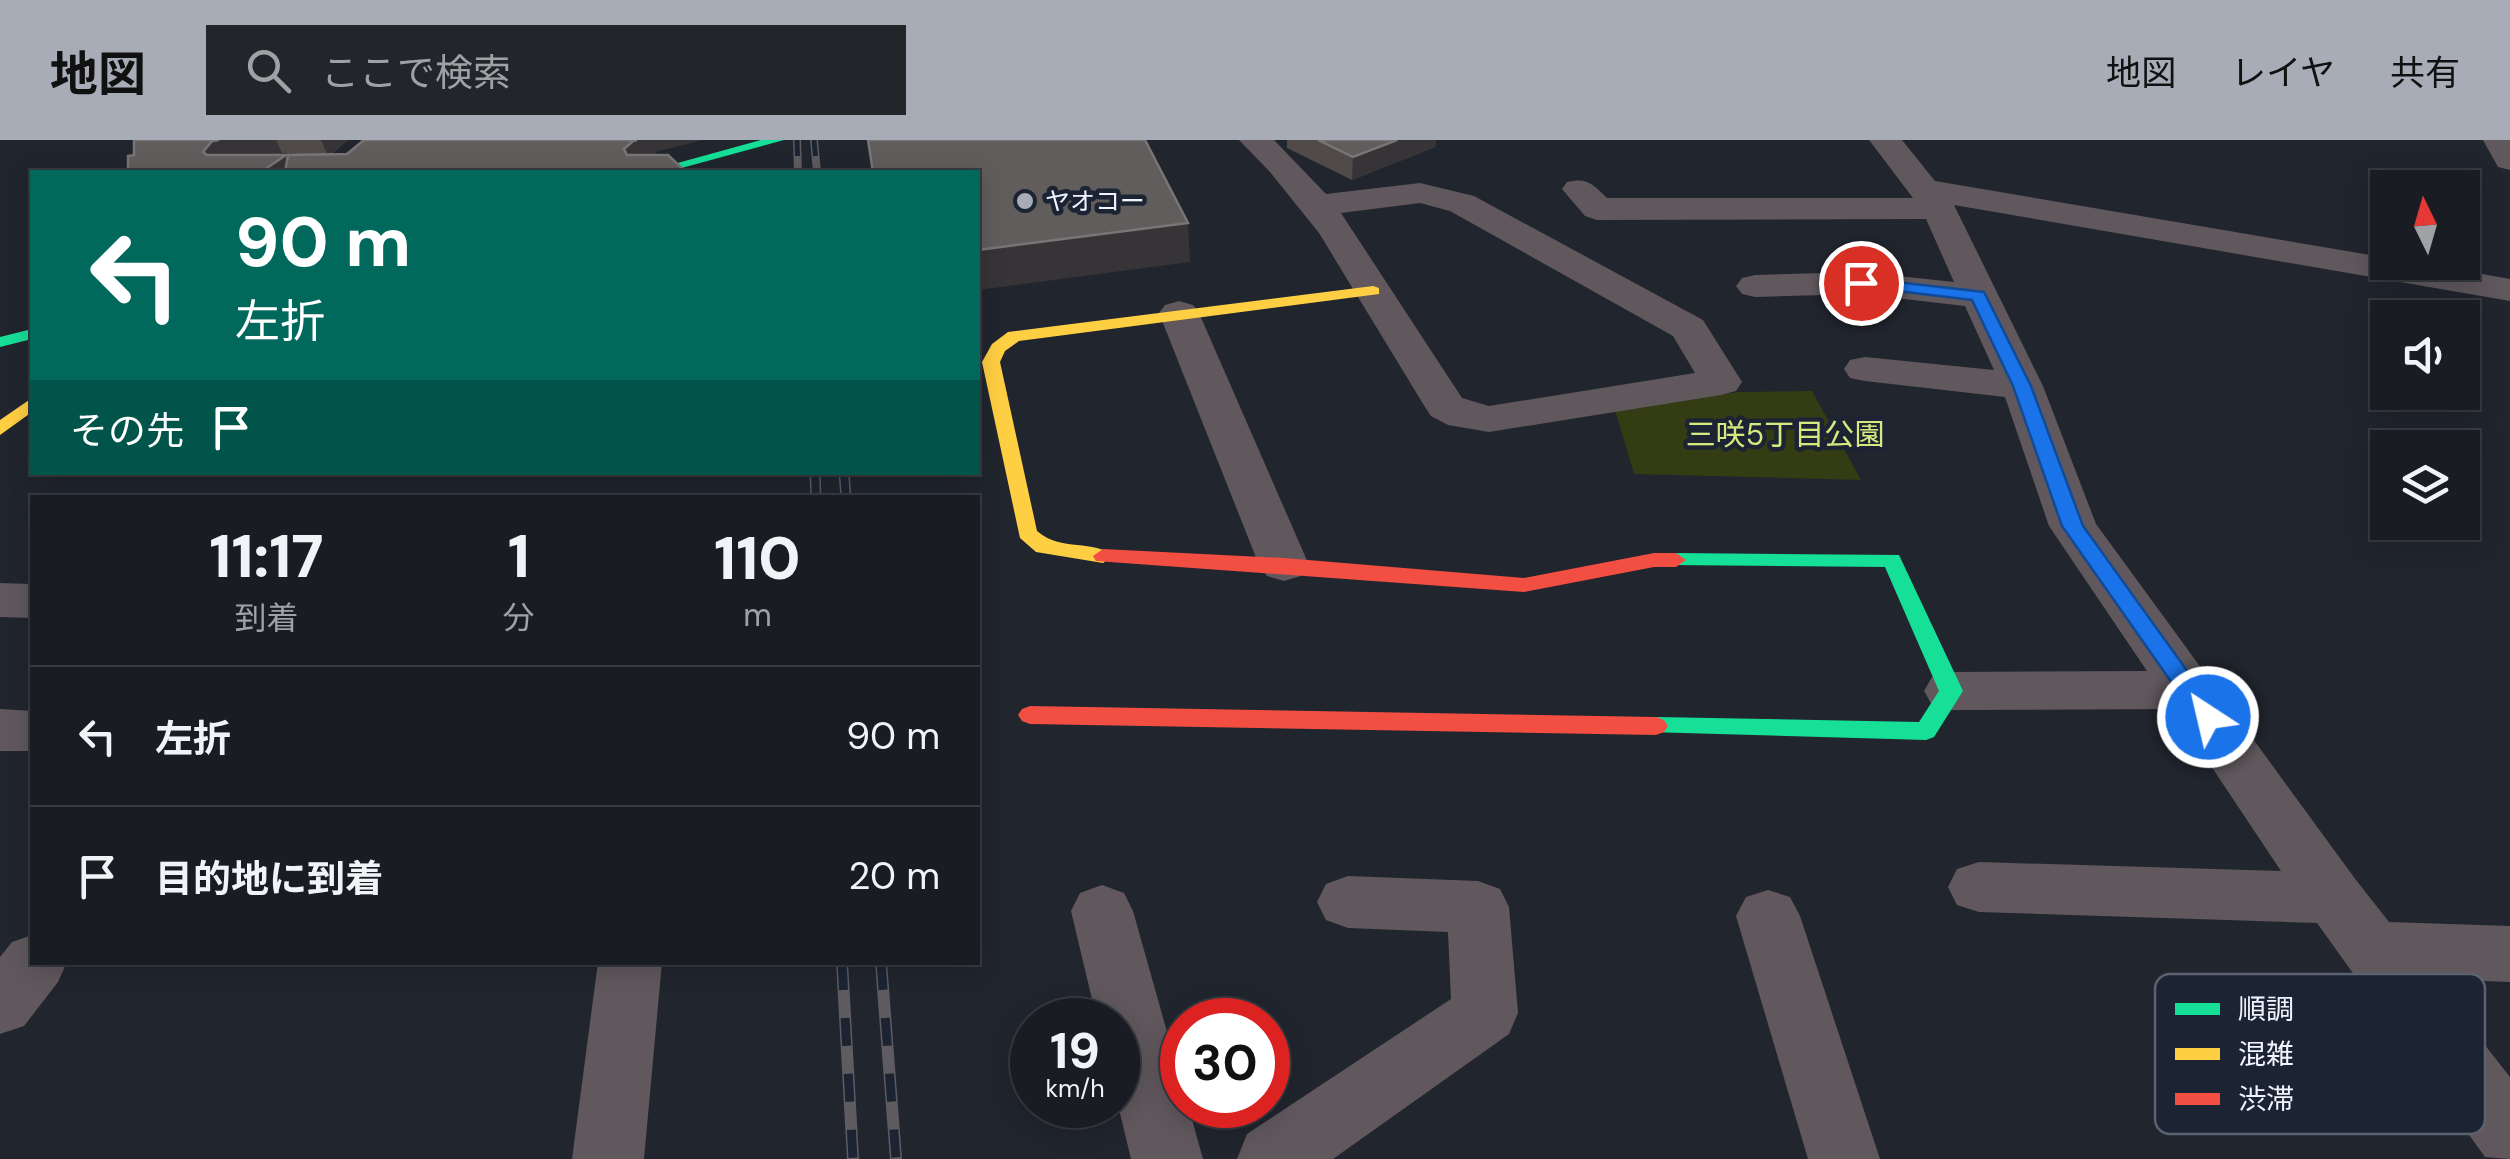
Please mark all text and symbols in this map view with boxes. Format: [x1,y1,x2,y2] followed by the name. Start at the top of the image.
[206,25,906,115] search box
[50,43,146,106] text: 地図
[241,43,296,98] icon: search
[321,48,511,98] text: ここで検索
[2106,50,2176,96] text: 地図
[2231,50,2335,96] text: レイヤ
[2390,50,2460,96] text: 共有
[2370,170,2480,280] north arrow
[2370,170,2480,540] map controls
[1045,185,1145,218] place label: ヤオコー
[1014,190,1036,212] marker: ヤオコー
[235,197,411,288] text: 90 m
[70,210,200,340] icon: left
[1819,241,1904,326] pin
[1834,256,1889,311] icon: arrive
[235,292,325,351] text: 左折
[2370,300,2480,410] button: sound
[204,400,259,455] icon: arrive
[70,406,184,456] text: その先
[1686,415,1884,454] park label: 三咲5丁目公園
[2370,430,2480,540] button: layers
[209,517,324,596] text: 11:17
[508,517,530,596] text: 1
[714,519,801,598] text: 110
[743,594,772,636] text: m
[234,597,298,639] text: 到着
[503,597,535,639] text: 分
[2156,665,2260,769] position arrow
[70,709,125,764] icon: left
[846,711,940,761] text: 90 m
[155,714,231,764] text: 左折
[70,849,125,904] icon: arrive
[849,851,940,901] text: 20 m
[155,854,383,904] text: 目的地に到着
[2155,974,2485,1134] legend
[2238,991,2294,1028] text: 順調
[1160,998,1290,1128] speed limit sign: 30
[1050,1018,1100,1084] text: 19
[2238,1036,2294,1073] text: 混雑
[1045,1072,1105,1105] text: km/h
[2238,1081,2294,1118] text: 渋滞

